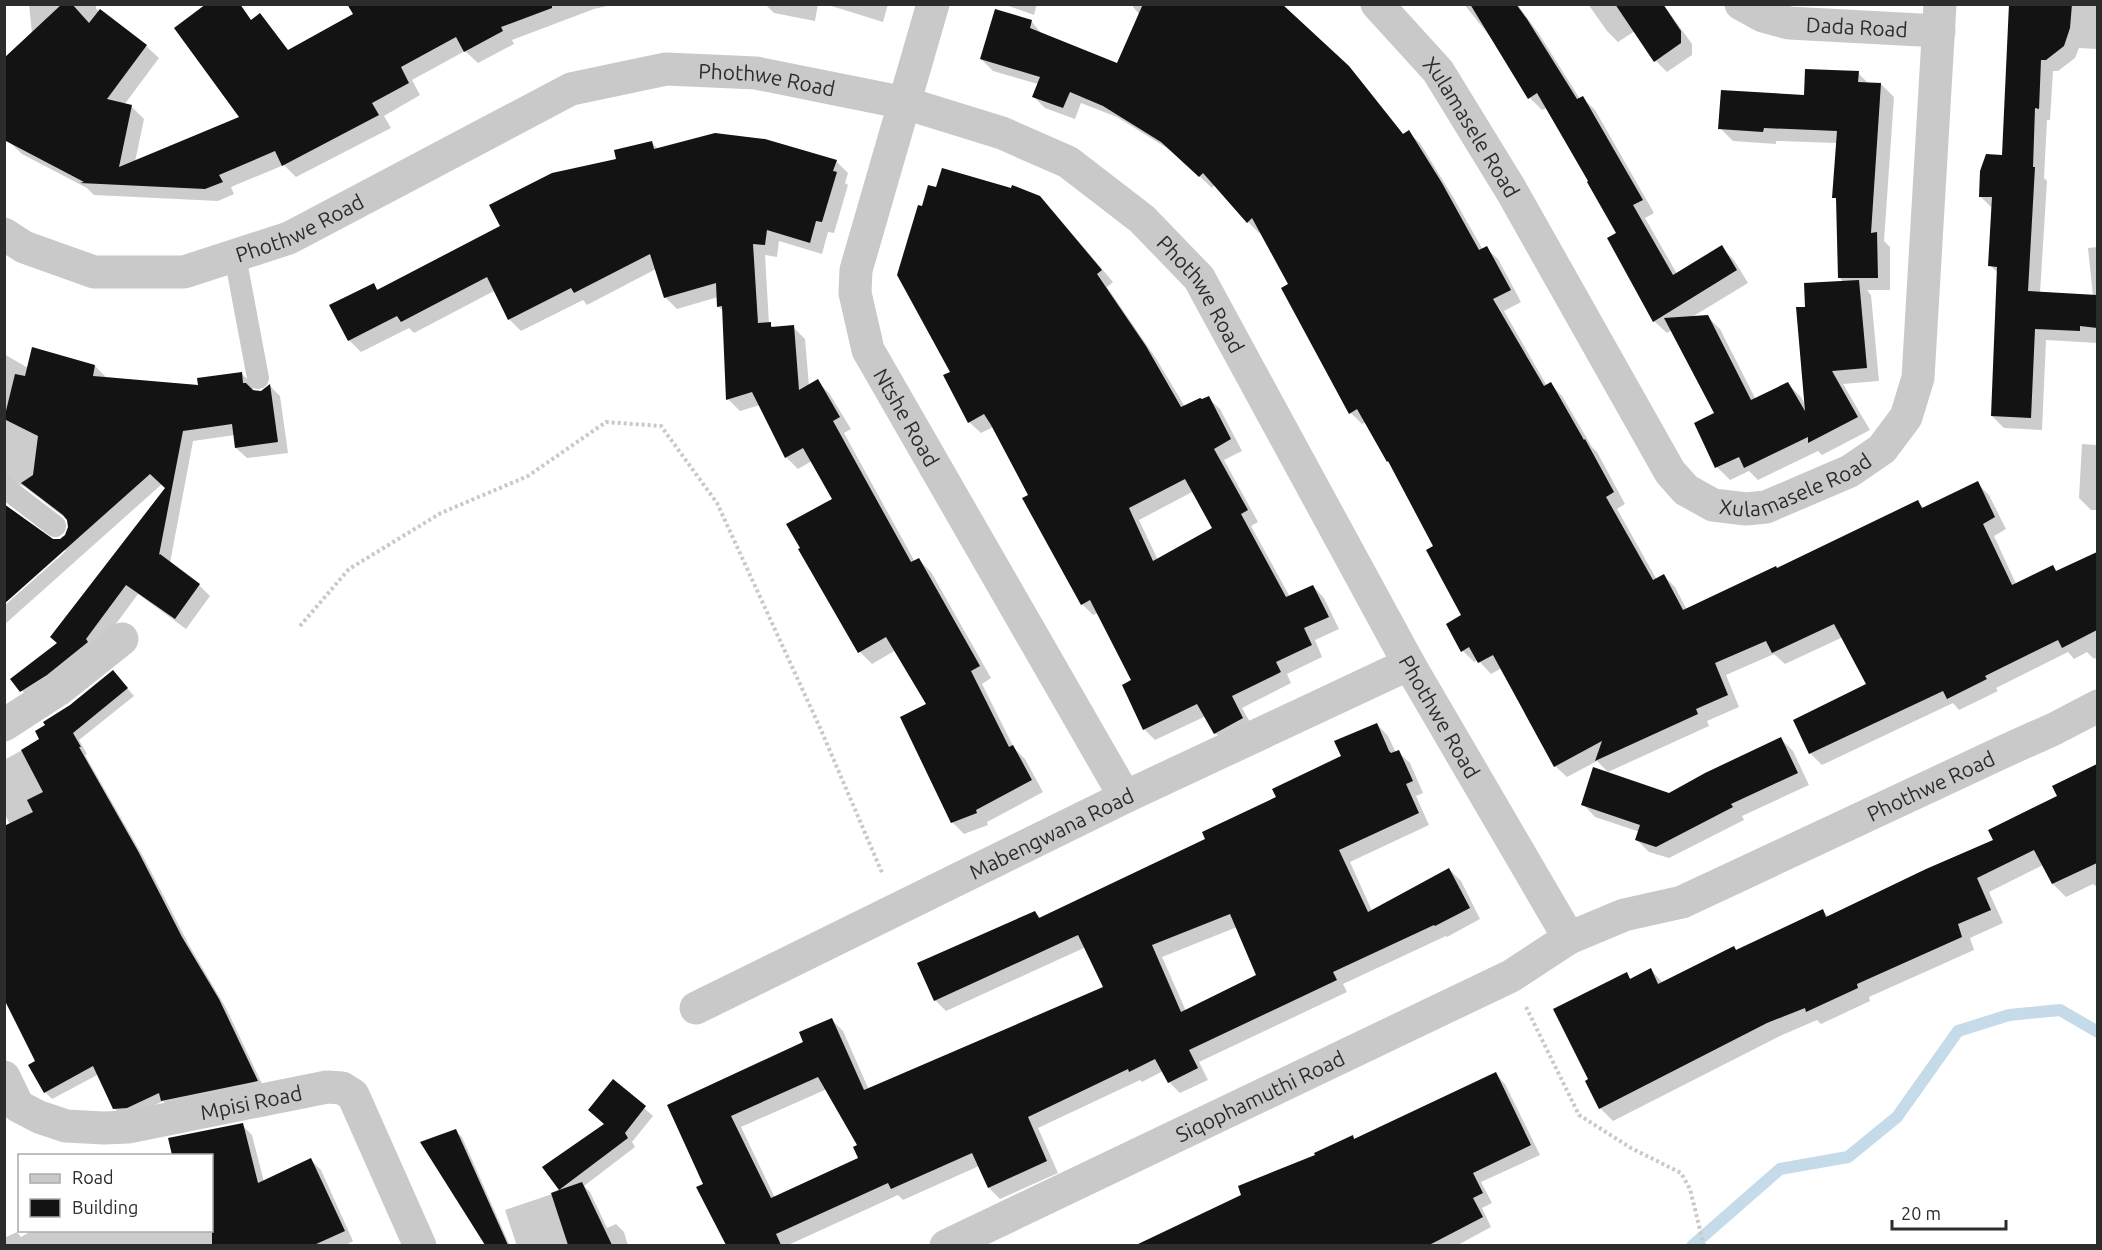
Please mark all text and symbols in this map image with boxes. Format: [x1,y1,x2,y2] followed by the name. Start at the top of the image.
[1805,12,1908,41] street label: Dada Road
[1419,52,1525,201] street label: Xulamasele Road
[698,58,837,101] street label: Phothwe Road
[232,189,368,267] street label: Phothwe Road
[1152,230,1249,357] street label: Phothwe Road
[869,364,944,471] street label: Ntshe Road
[1718,448,1876,521] street label: Xulamasele Road
[1395,651,1485,782] street label: Phothwe Road
[1863,746,1998,826] street label: Phothwe Road
[965,783,1137,884] street label: Mabengwana Road
[1172,1045,1348,1147] street label: Siqophamuthi Road
[198,1080,304,1124] street label: Mpisi Road
[18,1154,213,1232] legend
[72,1167,114,1187] text: Road
[1892,1193,2006,1231] scale bar
[72,1197,138,1217] text: Building
[1901,1203,1941,1223] text: 20 m

